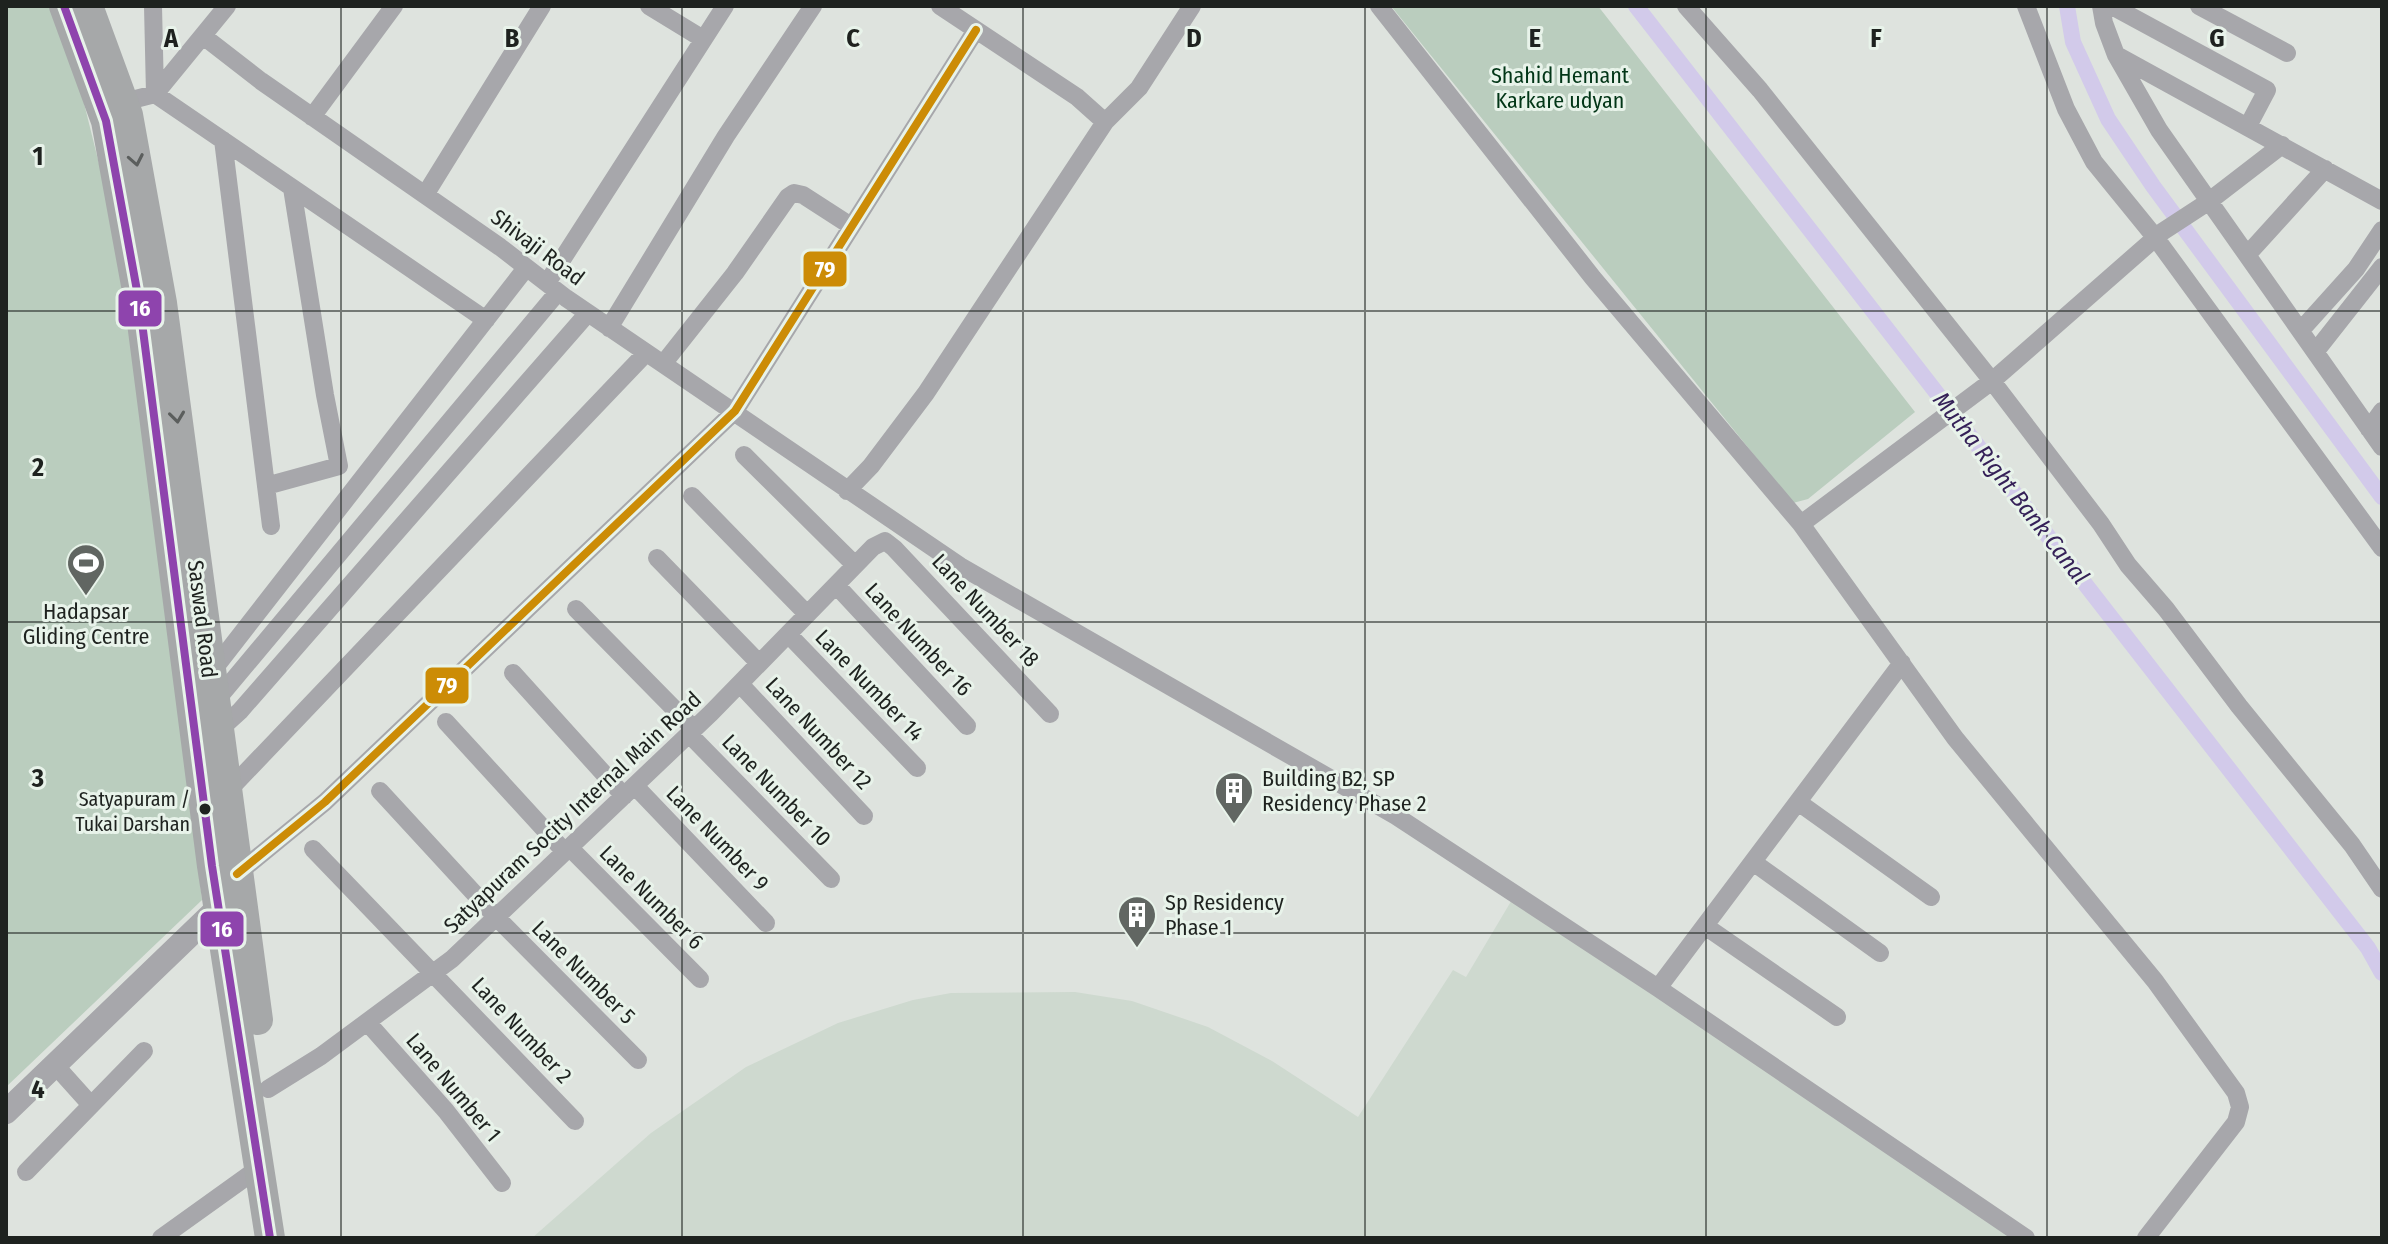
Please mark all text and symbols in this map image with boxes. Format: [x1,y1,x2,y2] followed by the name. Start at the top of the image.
[163,23,179,54] text: A
[505,23,520,54] text: B
[846,23,860,54] text: C
[1186,23,1202,54] text: D
[1529,23,1541,54] text: E
[1870,23,1882,54] text: F
[2209,23,2225,54] text: G
[1491,62,1630,114] park label: Shahid Hemant Karkare udyan
[33,141,44,172] text: 1
[127,153,144,167] one-way arrow
[486,204,590,291] street label: Shivaji Road
[802,250,848,288] line badge: 79
[815,256,835,283] text: 79
[117,289,163,328] line badge: 16
[130,295,150,322] text: 16
[1927,386,2095,590] water label: Mutha Right Bank Canal
[168,410,185,424] one-way arrow
[31,452,44,483] text: 2
[65,542,107,597] sports icon: Hadapsar Gliding Centre
[926,548,1045,672] street label: Lane Number 18
[182,559,223,679] street label: Saswad Road
[859,577,978,702] street label: Lane Number 16
[23,598,149,650] place label: Hadapsar Gliding Centre
[810,624,930,747] street label: Lane Number 14
[424,666,470,705] line badge: 79
[437,672,457,699] text: 79
[760,672,877,795] street label: Lane Number 12
[438,686,707,939] street label: Satyapuram Socity Internal Main Road
[716,729,837,852] street label: Lane Number 10
[31,763,44,794] text: 3
[1262,765,1427,817] place label: Building B2, SP Residency Phase 2
[1213,770,1255,825] building icon: Building B2, SP Residency Phase 2
[661,780,775,897] street label: Lane Number 9
[75,787,190,836] place label: Satyapuram / Tukai Darshan
[197,801,213,817] marker: Satyapuram / Tukai Darshan
[594,840,709,955] street label: Lane Number 6
[1165,889,1284,941] place label: Sp Residency Phase 1
[1116,894,1158,949] building icon: Sp Residency Phase 1
[199,910,245,948] line badge: 16
[526,915,641,1030] street label: Lane Number 5
[212,916,232,943] text: 16
[466,972,578,1089] street label: Lane Number 2
[400,1027,507,1147] street label: Lane Number 1
[31,1074,45,1105] text: 4

